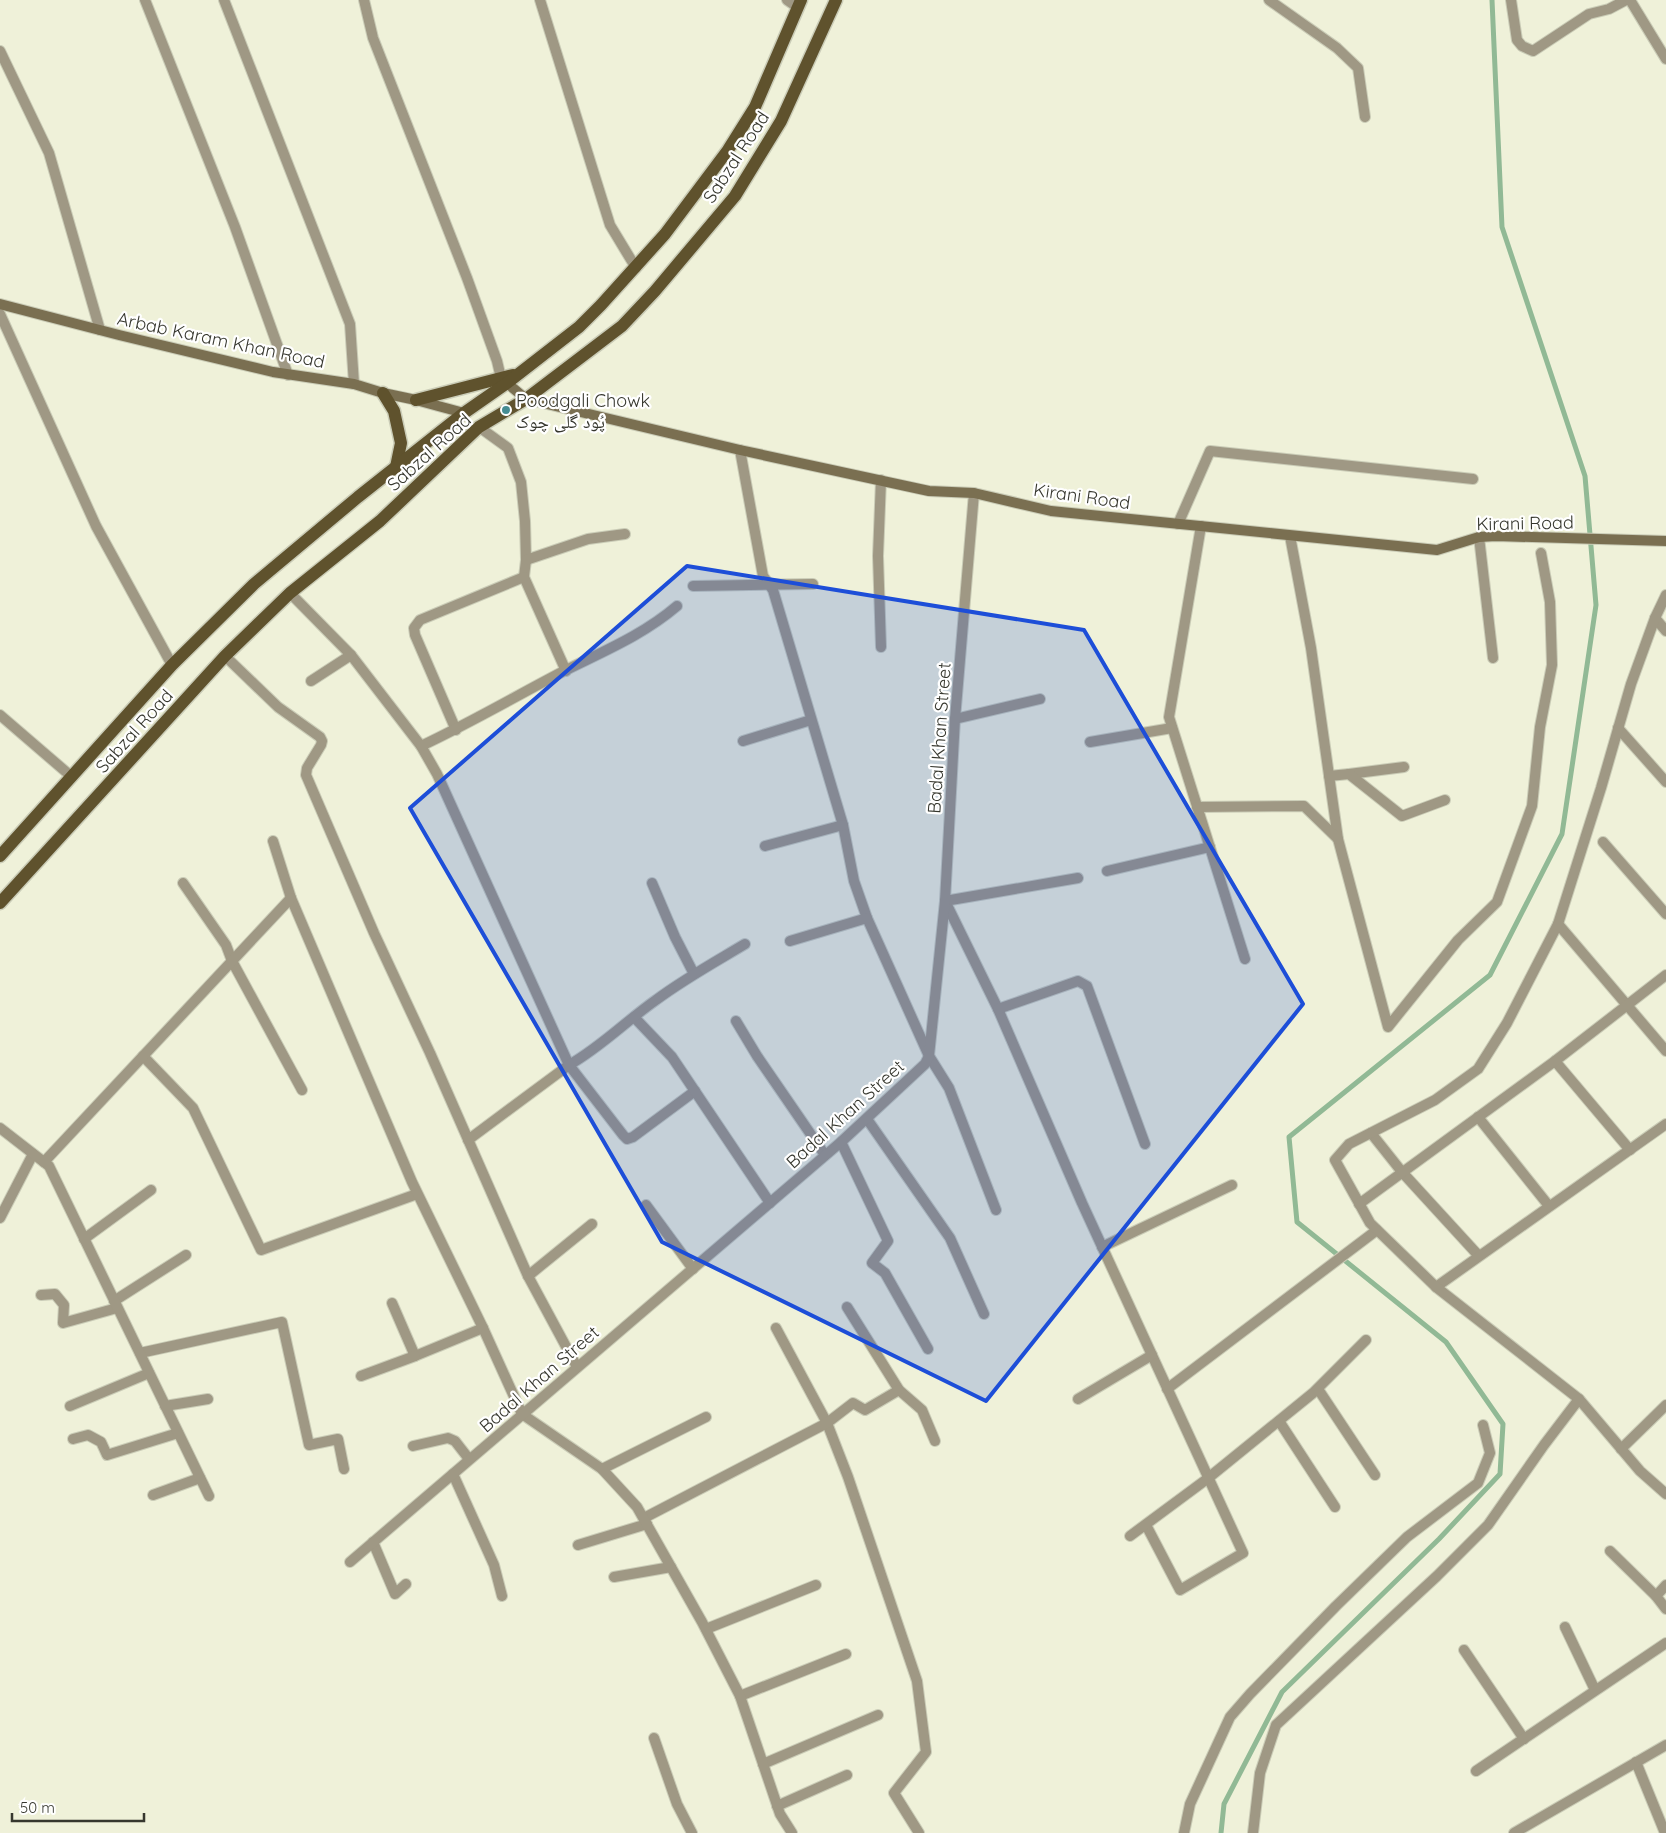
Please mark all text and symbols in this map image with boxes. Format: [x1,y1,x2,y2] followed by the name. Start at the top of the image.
[698,107,774,207] street label: Sabzal Road
[115,307,327,373] street label: Arbab Karam Khan Road
[516,389,650,433] place label: Poodgali Chowk پُود گلی چوک
[500,404,512,416] marker: Poodgali Chowk پُود گلی چوک
[382,408,476,496] street label: Sabzal Road
[1032,478,1132,514] street label: Kirani Road
[1476,511,1574,535] street label: Kirani Road
[922,662,956,814] street label: Badal Khan Street
[90,684,178,778] street label: Sabzal Road
[781,1055,909,1173] street label: Badal Khan Street
[474,1321,604,1437] street label: Badal Khan Street
[12,1790,145,1822] scale bar
[20,1798,55,1817] text: 50 m

